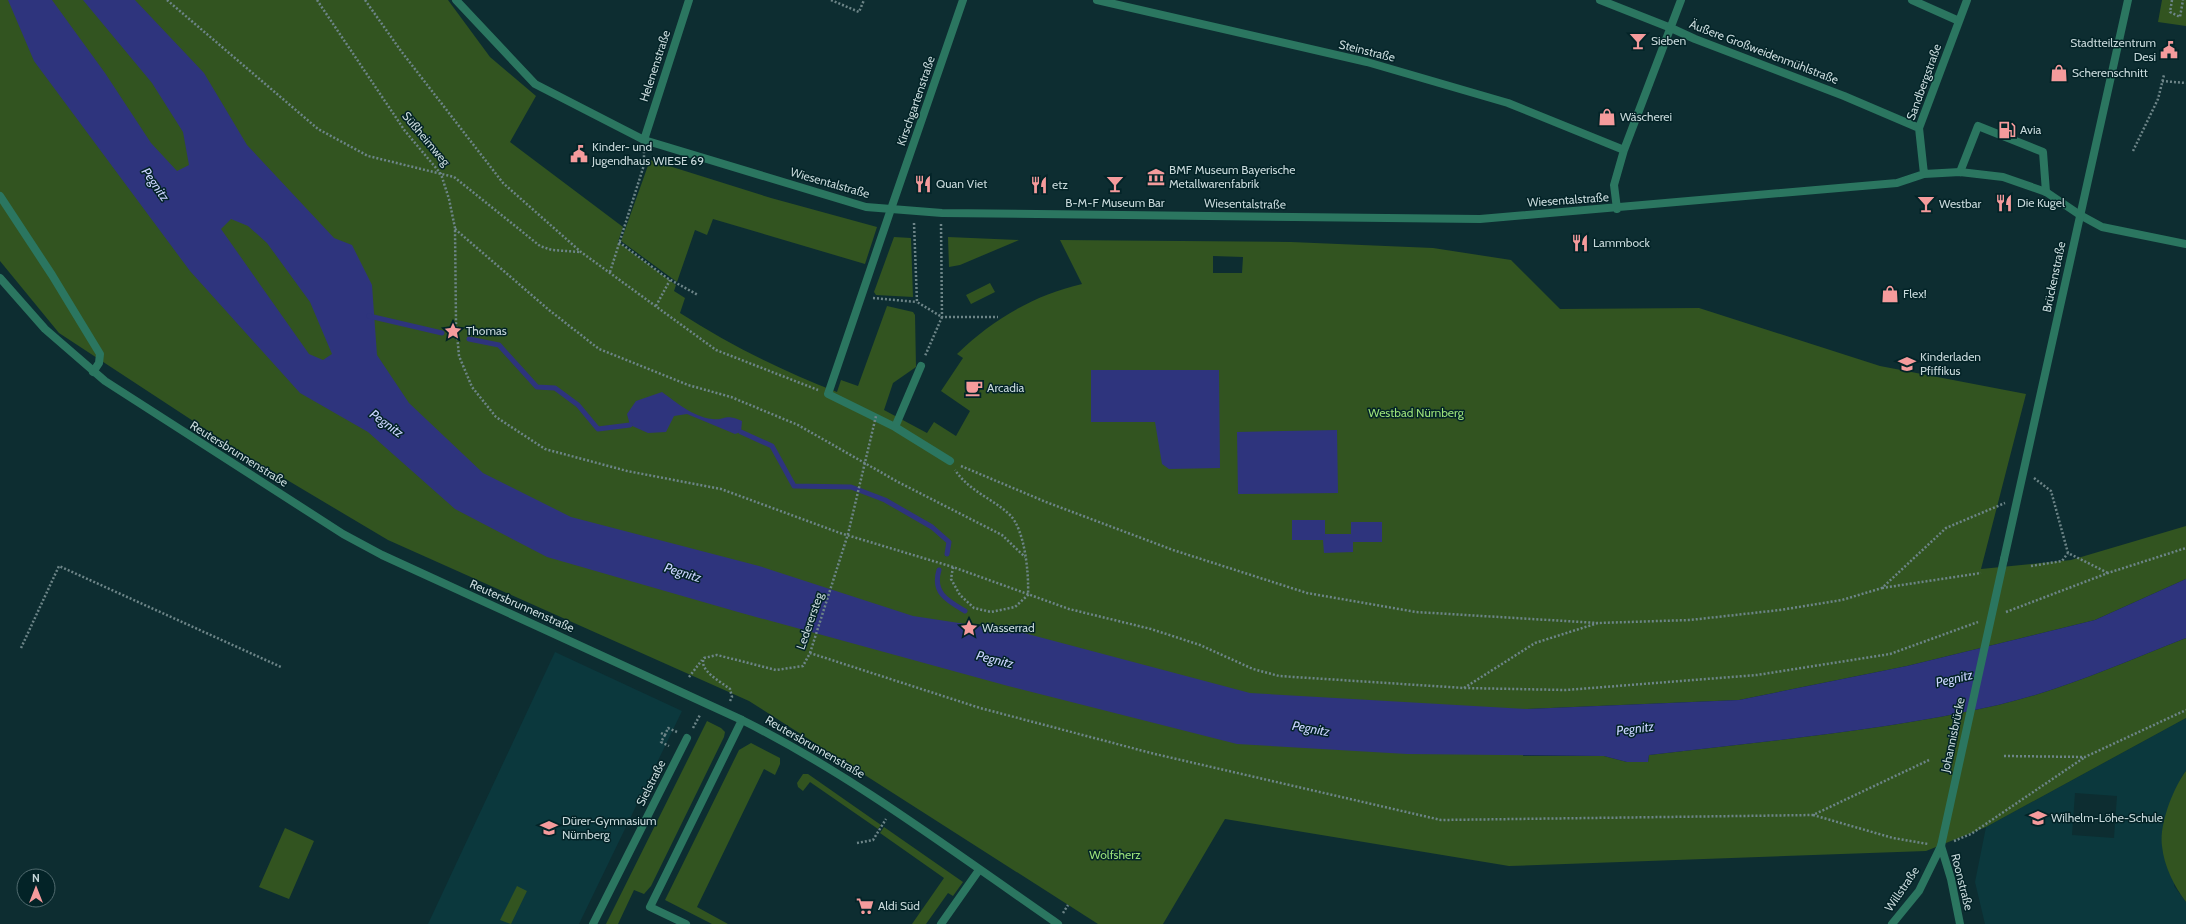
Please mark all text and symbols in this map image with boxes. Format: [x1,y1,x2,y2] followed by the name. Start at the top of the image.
[1687,16,1841,87] street label: Äußere Großweidenmühlstraße
[636,28,673,104] street label: Helenenstraße
[1628,31,1648,51] bar icon: Sieben
[1651,33,1686,48] place label: Sieben
[2070,35,2156,64] place label: Stadtteilzentrum Desi
[1337,36,1397,65] street label: Steinstraße
[2159,40,2179,60] public building icon: Stadtteilzentrum Desi
[1903,42,1944,122] street label: Sandbergstraße
[893,54,938,148] street label: Kirschgartenstraße
[2049,63,2069,83] shop icon: Scherenschnitt
[2072,65,2148,80] place label: Scherenschnitt
[1597,107,1617,127] shop icon: Wäscherei
[399,108,454,170] street label: Süßheimweg
[1620,109,1672,124] place label: Wäscherei
[1997,120,2017,140] fuel station icon: Avia
[2020,122,2041,137] place label: Avia
[591,139,704,168] place label: Kinder- und Jugendhaus WIESE 69
[569,144,589,164] public building icon: Kinder- und Jugendhaus WIESE 69
[1169,162,1296,191] place label: BMF Museum Bayerische Metallwarenfabrik
[139,164,174,204] water label: Pegnitz
[789,164,872,201] street label: Wiesentalstraße
[1146,167,1166,187] museum icon: BMF Museum Bayerische Metallwarenfabrik
[913,174,933,194] restaurant icon: Quan Viet
[1105,174,1125,194] bar icon: B-M-F Museum Bar
[1029,175,1049,195] restaurant icon: etz
[936,176,987,191] place label: Quan Viet
[1052,177,1068,192] place label: etz
[1527,189,1609,210] street label: Wiesentalstraße
[1994,193,2014,213] restaurant icon: Die Kugel
[1916,194,1936,214] bar icon: Westbar
[1065,195,1165,210] place label: B-M-F Museum Bar
[1204,195,1286,212] street label: Wiesentalstraße
[2017,195,2065,210] place label: Die Kugel
[1939,196,1981,211] place label: Westbar
[1570,233,1590,253] restaurant icon: Lammbock
[1593,235,1651,250] place label: Lammbock
[2039,240,2068,314] street label: Brückenstraße
[1880,284,1900,304] shop icon: Flex!
[1903,286,1927,301] place label: Flex!
[443,321,463,341] place icon: Thomas
[466,323,507,338] place label: Thomas
[1920,349,1981,378] place label: Kinderladen Pfiffikus
[1897,354,1917,374] school or university icon: Kinderladen Pfiffikus
[964,378,984,398] cafe icon: Arcadia
[987,380,1024,395] place label: Arcadia
[367,405,407,441] water label: Pegnitz
[1368,405,1465,420] park label: Westbad Nürnberg
[187,417,291,490] street label: Reutersbrunnenstraße
[663,559,704,585] water label: Pegnitz
[468,576,577,635] street label: Reutersbrunnenstraße
[793,589,827,651] street label: Lederersteg
[959,618,979,638] place icon: Wasserrad
[982,620,1035,635] place label: Wasserrad
[975,647,1016,671] water label: Pegnitz
[1934,666,1975,690] water label: Pegnitz
[1937,696,1968,775] street label: Johannisbrücke
[763,712,868,781] street label: Reutersbrunnenstraße
[1291,717,1331,739] water label: Pegnitz
[1615,718,1655,738] water label: Pegnitz
[633,757,669,808] street label: Sielstraße
[2028,808,2048,828] school or university icon: Wilhelm-Löhe-Schule
[2051,810,2163,825] place label: Wilhelm-Löhe-Schule
[562,813,657,842] place label: Dürer-Gymnasium Nürnberg
[539,818,559,838] school or university icon: Dürer-Gymnasium Nürnberg
[1089,847,1141,862] park label: Wolfsherz
[1948,852,1977,912] street label: Roonstraße
[1881,863,1922,914] street label: Willstraße
[16,868,56,908] north arrow
[32,871,40,885] text: N
[855,896,875,916] supermarket icon: Aldi Süd
[878,898,920,913] place label: Aldi Süd

